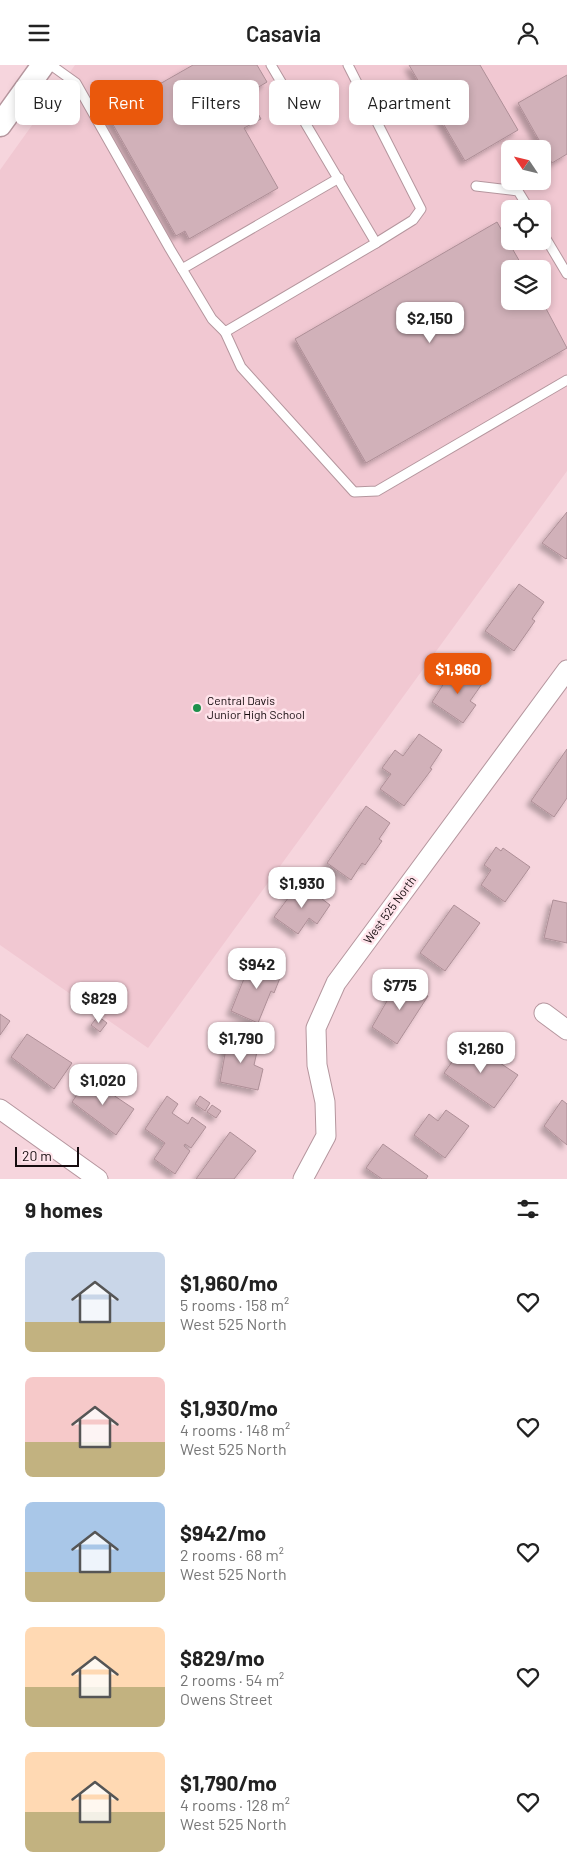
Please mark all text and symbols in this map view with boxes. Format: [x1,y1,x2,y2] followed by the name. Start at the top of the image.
[25,19,53,47] icon: menu
[514,19,542,47] icon: person
[246,20,321,46] text: Casavia
[15,80,80,125] chip: Buy
[90,80,163,125] chip: Rent
[173,80,259,125] chip: Filters
[269,80,339,125] chip: New
[349,80,469,125] chip: Apartment
[501,140,551,190] north arrow
[501,140,551,310] map controls
[501,200,551,250] button: locate
[501,260,551,310] button: layers
[389,301,471,344] pin: $2,150
[407,308,453,327] text: $2,150
[417,653,499,695] pin: $1,960
[435,659,481,678] text: $1,960
[207,693,305,721] place label: Central Davis Junior High School
[191,702,203,714] marker: Central Davis Junior High School
[261,867,343,909] pin: $1,930
[279,873,325,892] text: $1,930
[360,873,418,946] street label: West 525 North
[227,947,287,990] pin: $942
[239,954,275,973] text: $942
[370,969,430,1011] pin: $775
[383,975,417,994] text: $775
[69,981,129,1024] pin: $829
[81,988,117,1007] text: $829
[200,1021,282,1064] pin: $1,790
[219,1028,263,1047] text: $1,790
[440,1031,522,1074] pin: $1,260
[458,1038,504,1057] text: $1,260
[62,1063,144,1106] pin: $1,020
[80,1070,126,1089] text: $1,020
[15,1144,79,1167] scale bar
[22,1147,52,1164] text: 20 m
[514,1195,542,1223] icon: filters
[25,1197,103,1222] text: 9 homes
[180,1270,278,1295] text: $1,960/mo
[65,1272,125,1332] icon: home
[514,1288,542,1316] icon: heart
[180,1295,289,1314] text: 5 rooms · 158 m²
[180,1314,287,1333] text: West 525 North
[180,1395,278,1420] text: $1,930/mo
[65,1397,125,1457] icon: home
[514,1413,542,1441] icon: heart
[180,1420,290,1439] text: 4 rooms · 148 m²
[180,1439,287,1458] text: West 525 North
[180,1520,266,1545] text: $942/mo
[65,1522,125,1582] icon: home
[514,1538,542,1566] icon: heart
[180,1545,284,1564] text: 2 rooms · 68 m²
[180,1564,287,1583] text: West 525 North
[180,1645,265,1670] text: $829/mo
[65,1647,125,1707] icon: home
[514,1663,542,1691] icon: heart
[180,1670,284,1689] text: 2 rooms · 54 m²
[180,1689,273,1708] text: Owens Street
[180,1770,277,1795] text: $1,790/mo
[65,1772,125,1832] icon: home
[514,1788,542,1816] icon: heart
[180,1795,290,1814] text: 4 rooms · 128 m²
[180,1814,287,1833] text: West 525 North

